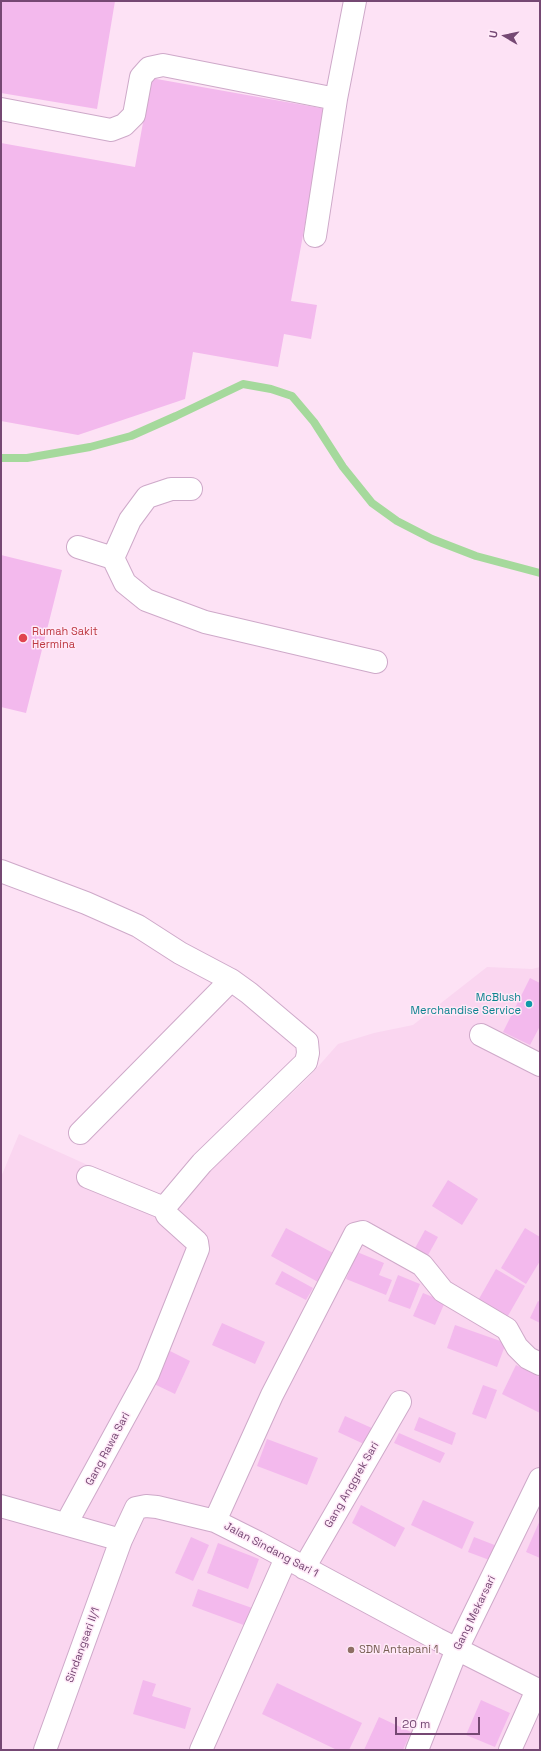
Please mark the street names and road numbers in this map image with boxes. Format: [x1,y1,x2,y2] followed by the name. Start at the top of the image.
[83,1410,133,1488] street label: Gang Rawa Sari
[322,1440,382,1530] street label: Gang Anggrek Sari
[222,1520,320,1580] street label: Jalan Sindang Sari 1
[451,1574,499,1652] street label: Gang Mekarsari
[63,1606,103,1684] street label: Sindangsari II/1

